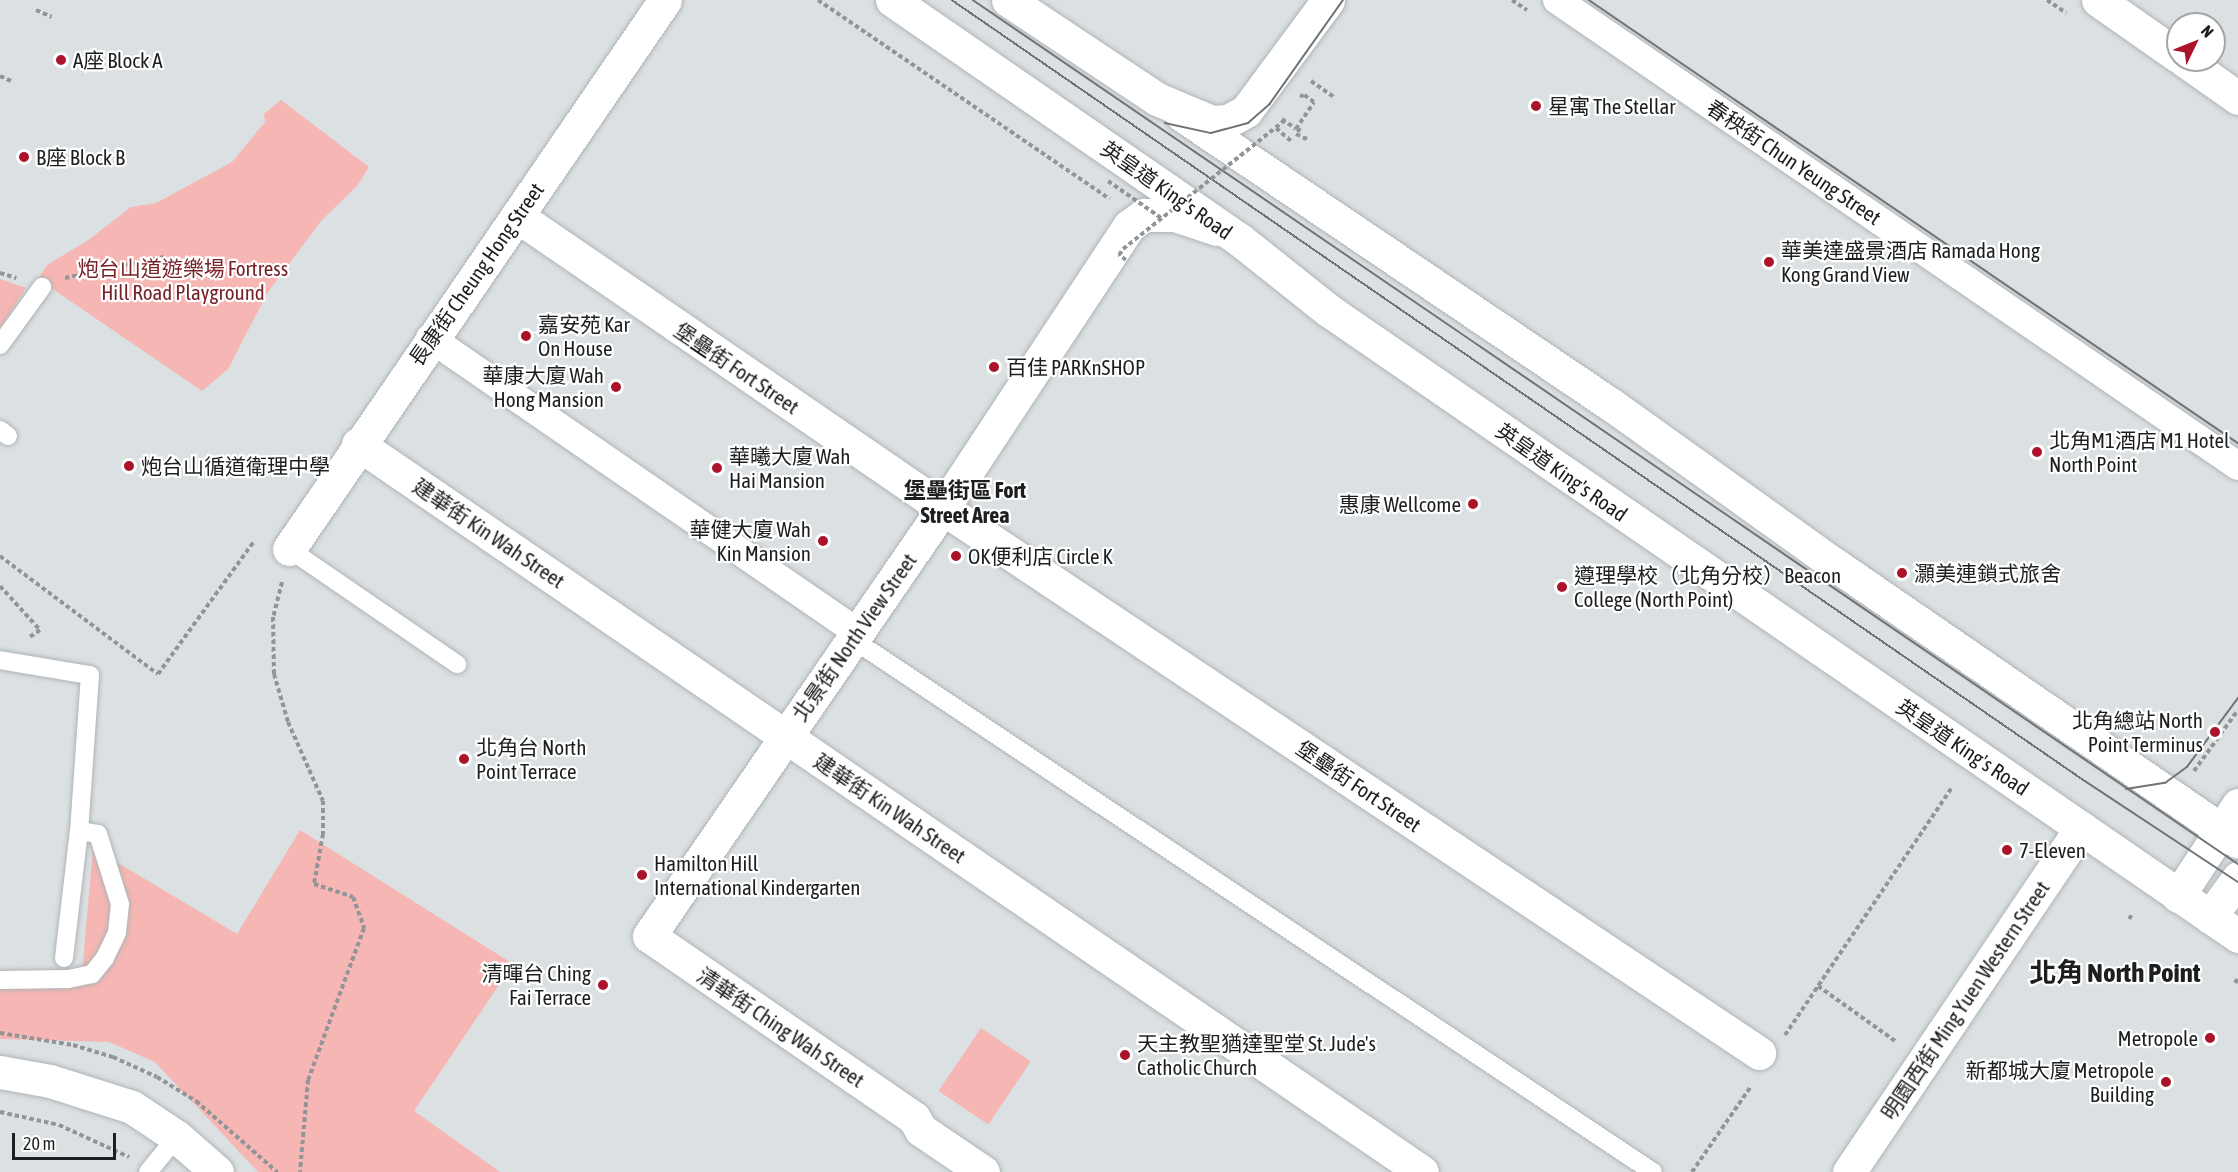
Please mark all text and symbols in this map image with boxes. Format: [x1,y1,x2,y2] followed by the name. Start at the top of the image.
[2166,12,2226,72] north arrow
[2198,21,2218,41] text: N
[73,47,163,73] place label: A座 Block A
[54,53,68,67] marker: A座 Block A
[1548,93,1676,119] place label: 星寓 The Stellar
[1702,94,1886,230] street label: 春秧街 Chun Yeung Street
[1529,99,1543,113] marker: 星寓 The Stellar
[1097,136,1237,244] street label: 英皇道 King's Road
[36,144,125,170] place label: B座 Block B
[17,150,31,164] marker: B座 Block B
[403,178,549,370] street label: 長康街 Cheung Hong Street
[1781,237,2040,287] place label: 華美達盛景酒店 Ramada Hong Kong Grand View
[78,255,288,305] park label: 炮台山道遊樂場 Fortress Hill Road Playground
[1762,255,1776,269] marker: 華美達盛景酒店 Ramada Hong Kong Grand View
[538,311,630,361] place label: 嘉安苑 Kar On House
[670,317,804,419] street label: 堡壘街 Fort Street
[519,329,533,343] marker: 嘉安苑 Kar On House
[1006,354,1145,380] place label: 百佳 PARKnSHOP
[987,360,1001,374] marker: 百佳 PARKnSHOP
[483,362,604,412] place label: 華康大廈 Wah Hong Mansion
[609,380,623,394] marker: 華康大廈 Wah Hong Mansion
[1492,418,1632,526] street label: 英皇道 King's Road
[2049,427,2230,477] place label: 北角M1酒店 M1 Hotel North Point
[729,443,850,493] place label: 華曦大廈 Wah Hai Mansion
[2030,445,2044,459] marker: 北角M1酒店 M1 Hotel North Point
[141,453,330,479] place label: 炮台山循道衛理中學
[122,459,136,473] marker: 炮台山循道衛理中學
[710,461,724,475] marker: 華曦大廈 Wah Hai Mansion
[408,473,570,593] street label: 建華街 Kin Wah Street
[904,477,1026,528] district label: 堡壘街區 Fort Street Area
[1339,491,1461,517] place label: 惠康 Wellcome
[1466,497,1480,511] marker: 惠康 Wellcome
[690,516,811,566] place label: 華健大廈 Wah Kin Mansion
[816,534,830,548] marker: 華健大廈 Wah Kin Mansion
[968,543,1113,569] place label: OK便利店 Circle K
[787,548,921,726] street label: 北景街 North View Street
[949,549,963,563] marker: OK便利店 Circle K
[1914,560,2061,586] place label: 灝美連鎖式旅舍
[1574,562,1841,612] place label: 遵理學校（北角分校）Beacon College (North Point)
[1895,566,1909,580] marker: 灝美連鎖式旅舍
[1555,580,1569,594] marker: 遵理學校（北角分校）Beacon College (North Point)
[1892,693,2034,801] street label: 英皇道 King's Road
[2072,707,2203,757] place label: 北角總站 North Point Terminus
[2208,725,2222,739] marker: 北角總站 North Point Terminus
[476,734,586,784] place label: 北角台 North Point Terrace
[1292,735,1426,837] street label: 堡壘街 Fort Street
[809,748,971,868] street label: 建華街 Kin Wah Street
[457,752,471,766] marker: 北角台 North Point Terrace
[2019,837,2086,863] place label: 7-Eleven
[2000,843,2014,857] marker: 7-Eleven
[654,850,860,900] place label: Hamilton Hill International Kindergarten
[635,868,649,882] marker: Hamilton Hill International Kindergarten
[1876,876,2054,1124] street label: 明園西街 Ming Yuen Western Street
[2029,957,2201,989] district label: 北角 North Point
[481,960,591,1010] place label: 清暉台 Ching Fai Terrace
[693,962,869,1092] street label: 清華街 Ching Wah Street
[596,978,610,992] marker: 清暉台 Ching Fai Terrace
[2118,1025,2198,1051] place label: Metropole
[1137,1030,1376,1080] place label: 天主教聖猶達聖堂 St. Jude's Catholic Church
[2203,1031,2217,1045] marker: Metropole
[1118,1048,1132,1062] marker: 天主教聖猶達聖堂 St. Jude's Catholic Church
[1966,1057,2154,1107] place label: 新都城大廈 Metropole Building
[2159,1075,2173,1089] marker: 新都城大廈 Metropole Building
[15,1121,118,1159] scale bar
[23,1133,55,1154] text: 20 m

